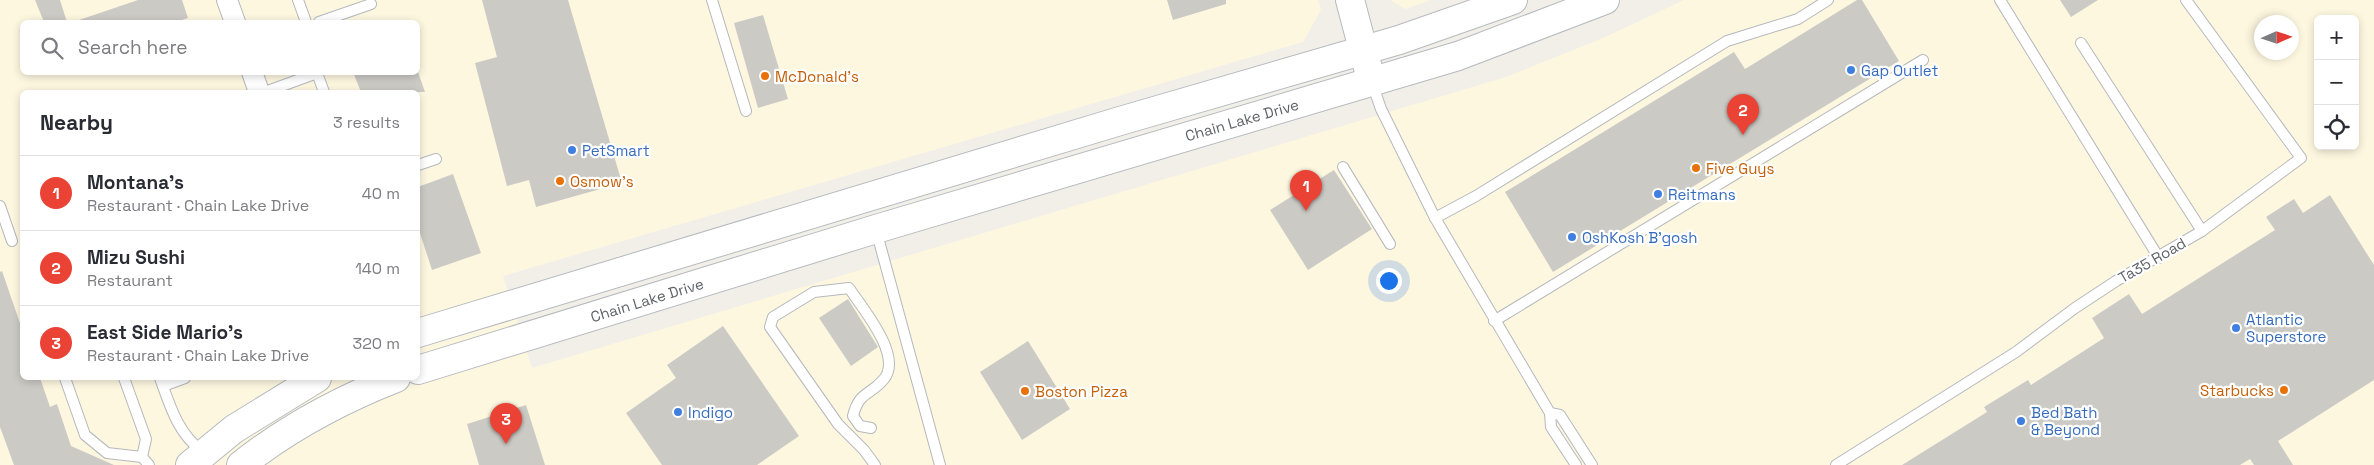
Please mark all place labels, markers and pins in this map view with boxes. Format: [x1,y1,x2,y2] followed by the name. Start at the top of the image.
[1861,61,1938,80] place label: Gap Outlet
[1845,64,1857,76] marker: Gap Outlet
[775,67,859,86] place label: McDonald's
[759,70,771,82] marker: McDonald's
[1727,94,1759,135] pin: 2
[582,141,650,160] place label: PetSmart
[566,144,578,156] marker: PetSmart
[1706,159,1775,178] place label: Five Guys
[1690,162,1702,174] marker: Five Guys
[1290,170,1322,211] pin: 1
[570,172,634,191] place label: Osmow's
[554,175,566,187] marker: Osmow's
[1668,185,1736,204] place label: Reitmans
[1652,188,1664,200] marker: Reitmans
[1582,228,1697,247] place label: OshKosh B'gosh
[1566,231,1578,243] marker: OshKosh B'gosh
[2246,310,2326,346] place label: Atlantic Superstore
[2230,322,2242,334] marker: Atlantic Superstore
[2200,381,2274,400] place label: Starbucks
[1035,382,1128,401] place label: Boston Pizza
[2278,384,2290,396] marker: Starbucks
[1019,385,1031,397] marker: Boston Pizza
[490,403,522,444] pin: 3
[688,403,733,422] place label: Indigo
[2031,403,2100,439] place label: Bed Bath & Beyond
[672,406,684,418] marker: Indigo
[2015,415,2027,427] marker: Bed Bath & Beyond

